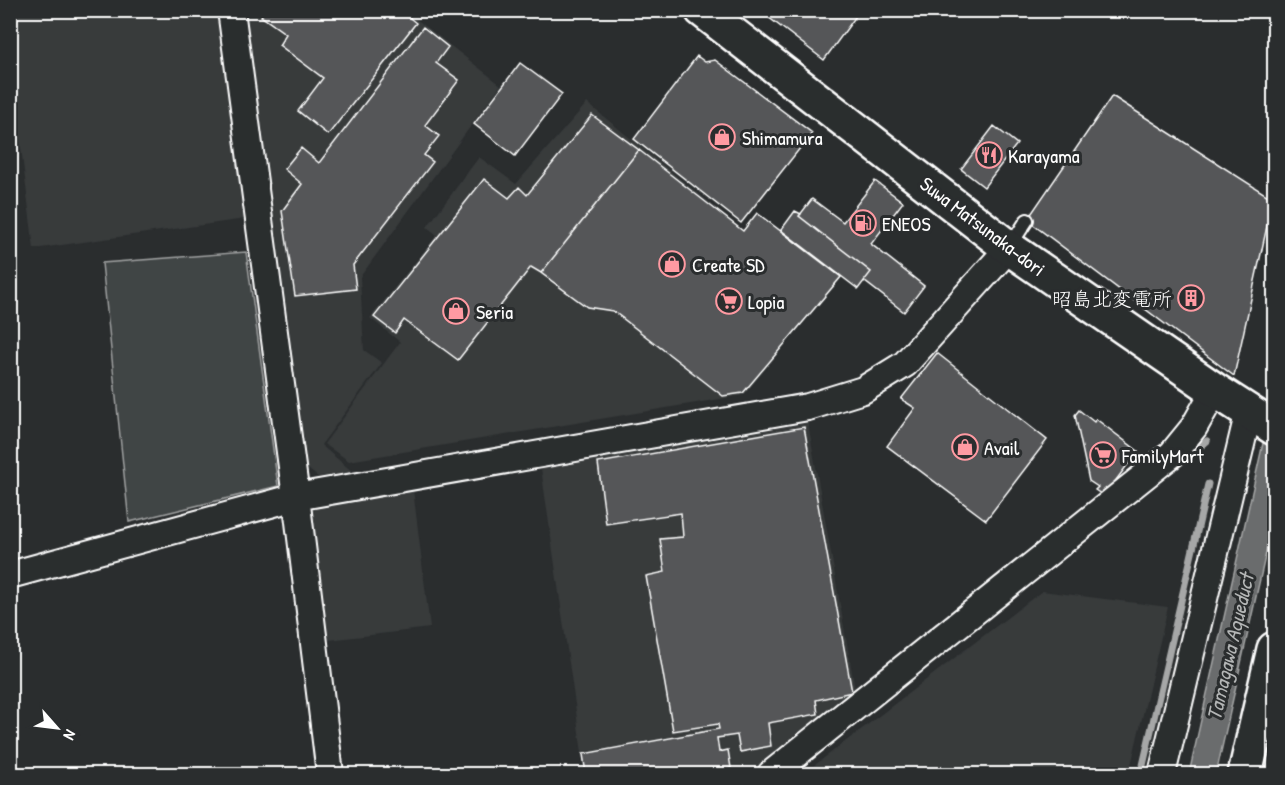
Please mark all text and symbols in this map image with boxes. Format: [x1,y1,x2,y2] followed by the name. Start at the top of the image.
[707,122,737,152] shop icon: Shimamura
[742,124,823,151] place label: Shimamura
[974,140,1004,170] restaurant icon: Karayama
[1008,142,1080,169] place label: Karayama
[915,170,1051,282] street label: Suwa Matsunaka-dori
[848,208,878,238] fuel station icon: ENEOS
[882,210,931,237] place label: ENEOS
[657,249,687,279] shop icon: Create SD
[692,251,765,278] place label: Create SD
[1176,283,1206,313] building icon: 昭島北変電所
[1052,285,1172,312] place label: 昭島北変電所
[714,286,744,316] supermarket icon: Lopia
[748,288,785,315] place label: Lopia
[441,296,471,326] shop icon: Seria
[476,298,513,325] place label: Seria
[950,432,980,462] shop icon: Avail
[984,434,1020,461] place label: Avail
[1088,440,1118,470] supermarket icon: FamilyMart
[1121,442,1205,469] place label: FamilyMart
[1199,568,1262,723] water label: Tamagawa Aqueduct
[27,698,87,758] north arrow
[58,726,82,744] text: N

